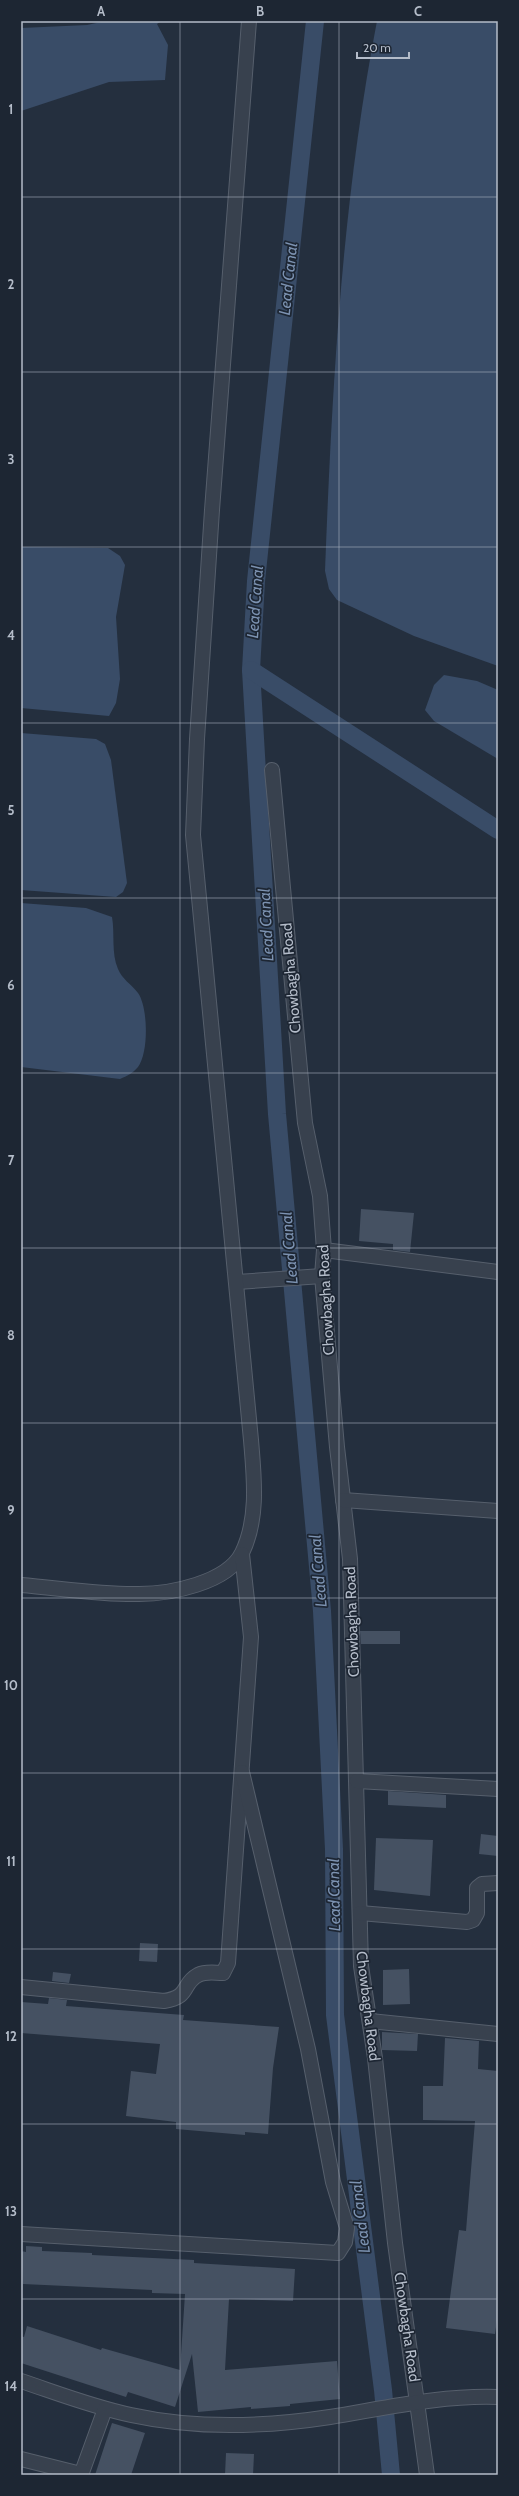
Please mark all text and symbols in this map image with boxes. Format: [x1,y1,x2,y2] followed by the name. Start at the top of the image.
[97,3,106,19] text: A
[256,3,264,19] text: B
[414,3,422,19] text: C
[357,34,409,60] scale bar
[363,40,391,55] text: 20 m
[9,101,13,117] text: 1
[275,242,301,316] water label: Lead Canal
[8,276,15,292] text: 2
[7,451,15,467] text: 3
[243,565,267,639] water label: Lead Canal
[7,627,15,643] text: 4
[8,802,15,818] text: 5
[255,888,277,962] water label: Lead Canal
[277,922,305,1034] street label: Chowbagha Road
[7,977,15,993] text: 6
[8,1152,15,1168] text: 7
[276,1211,302,1285] water label: Lead Canal
[314,1244,338,1356] street label: Chowbagha Road
[7,1327,15,1343] text: 8
[7,1502,15,1518] text: 9
[305,1534,331,1608] water label: Lead Canal
[341,1566,363,1678] street label: Chowbagha Road
[4,1677,18,1693] text: 10
[6,1853,16,1869] text: 11
[324,1858,344,1932] water label: Lead Canal
[352,1950,384,2062] street label: Chowbagha Road
[5,2028,17,2044] text: 12
[346,2179,374,2254] water label: Lead Canal
[5,2203,17,2219] text: 13
[390,2271,424,2383] street label: Chowbagha Road
[5,2378,17,2394] text: 14

